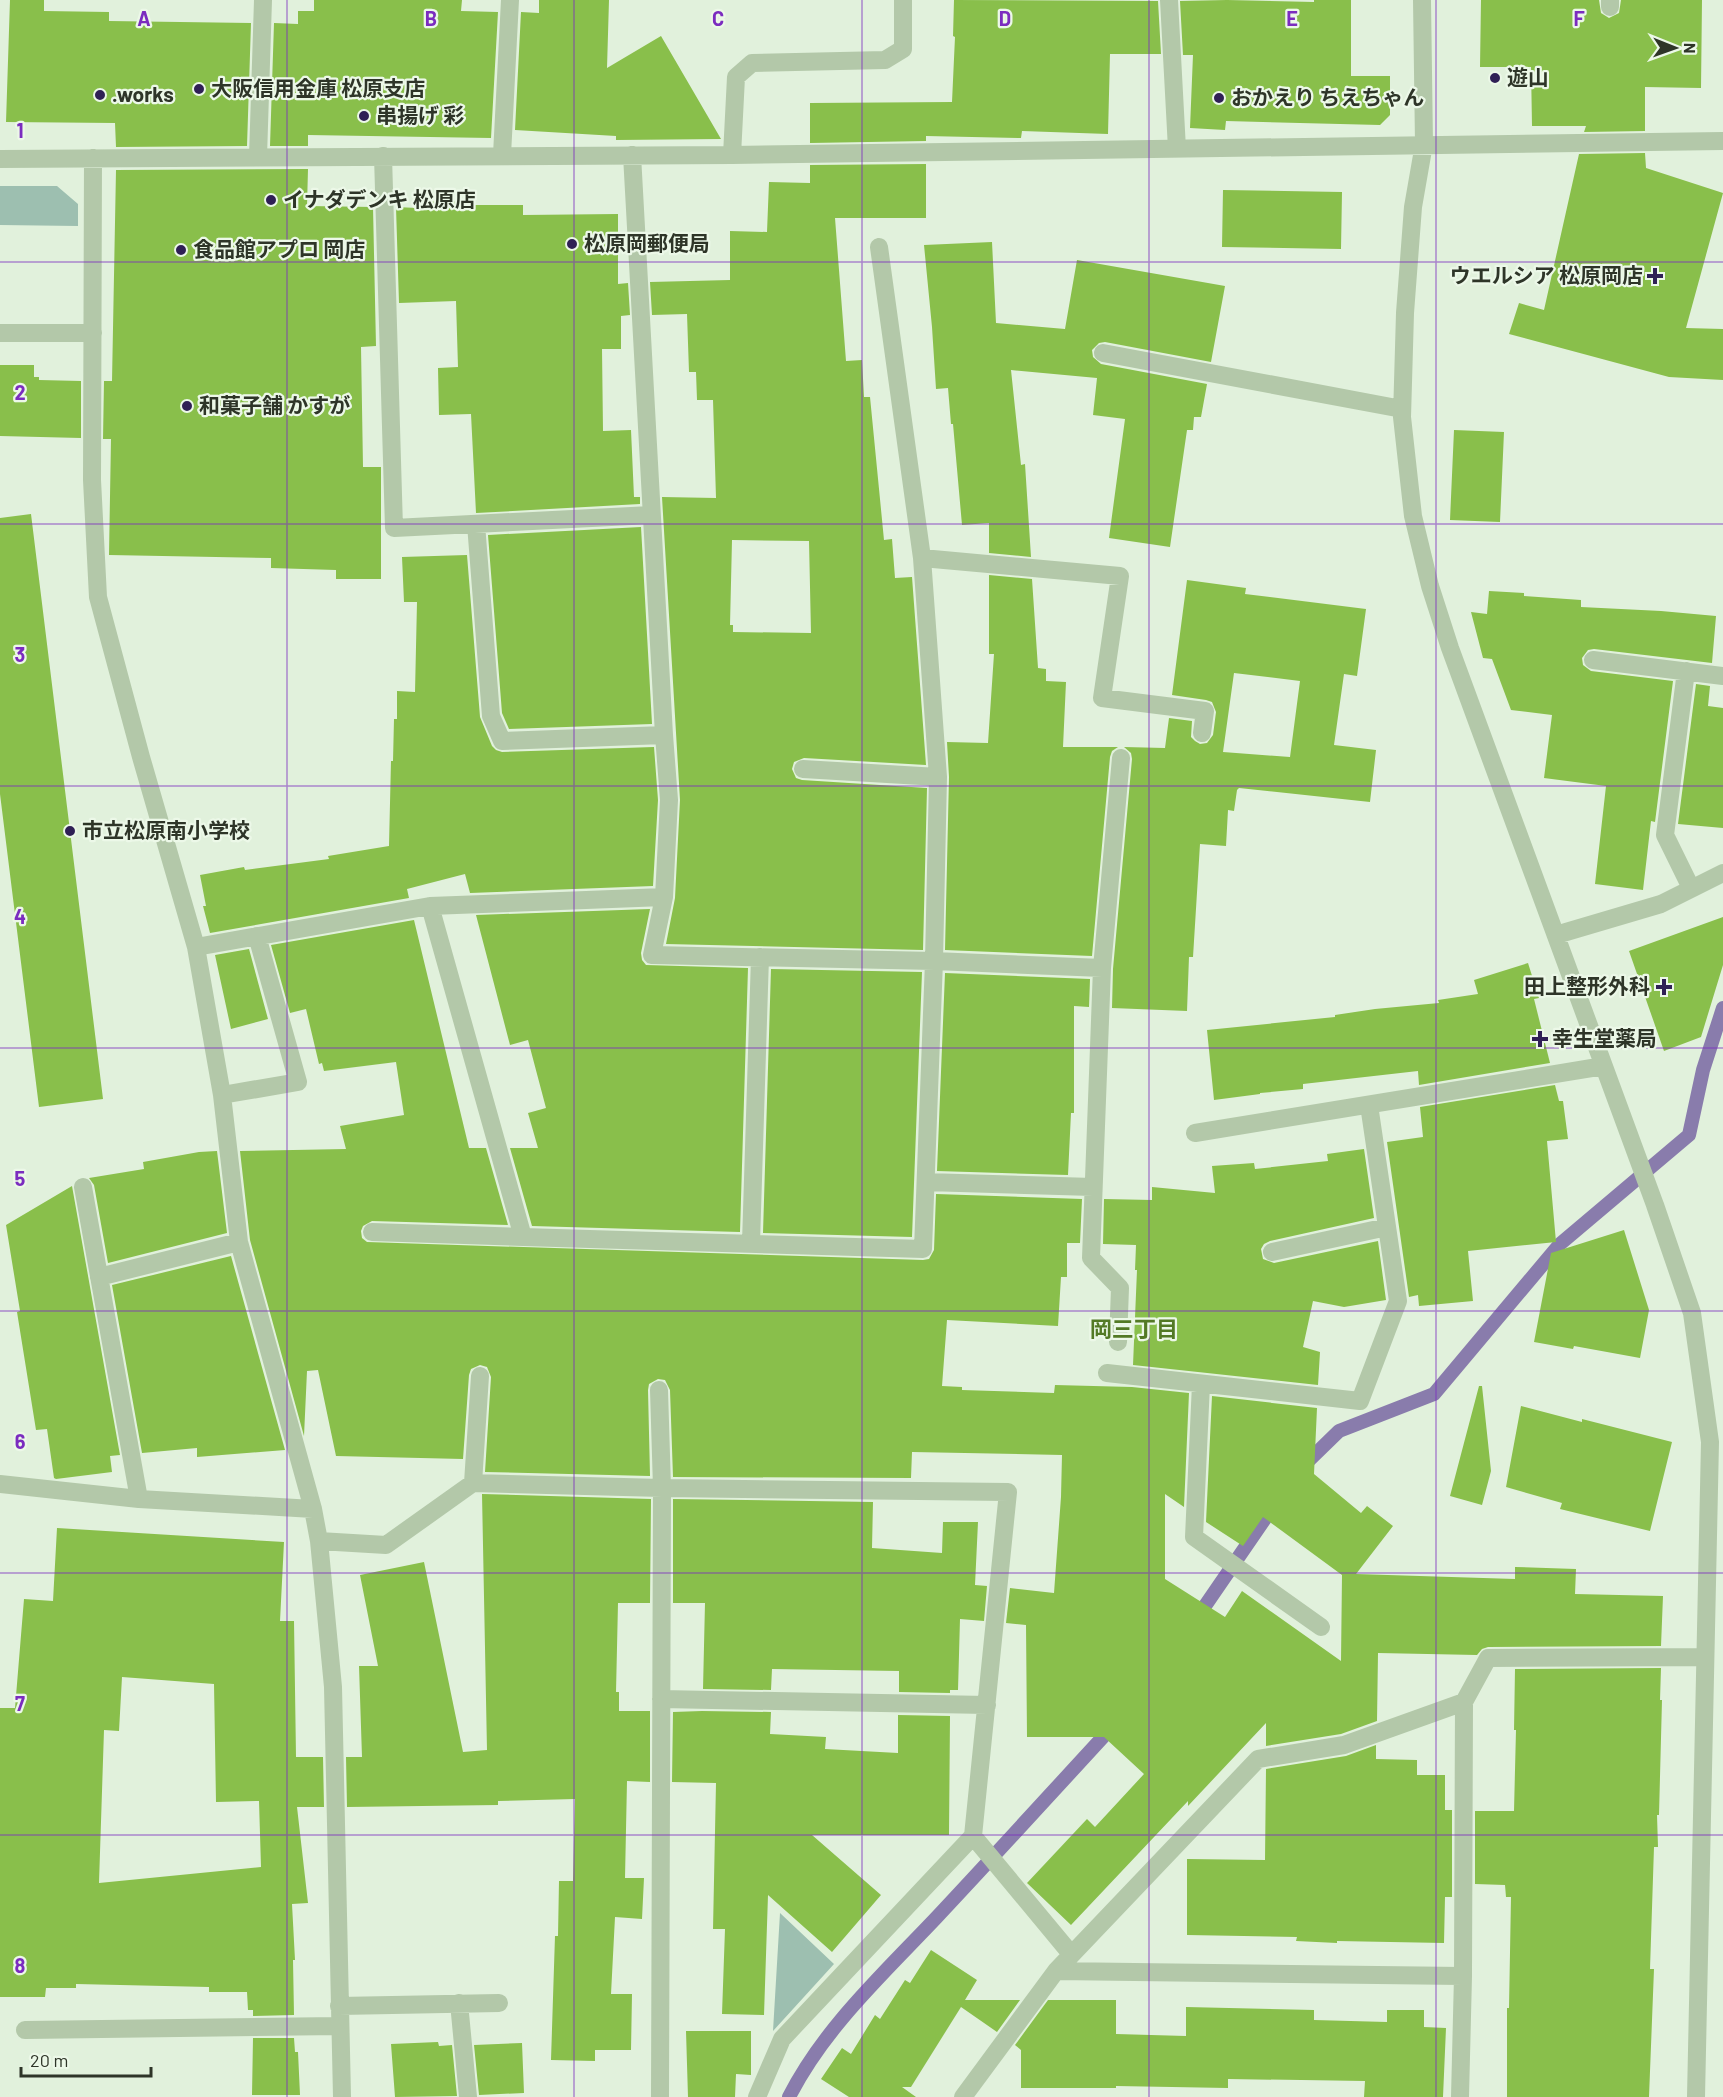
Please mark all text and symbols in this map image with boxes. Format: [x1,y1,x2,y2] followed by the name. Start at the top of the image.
[137,6,151,30] text: A
[425,6,437,30] text: B
[712,6,724,30] text: C
[999,6,1011,30] text: D
[1286,6,1298,30] text: E
[1573,6,1585,30] text: F
[1645,18,1705,78] north arrow
[1681,43,1700,54] text: N
[1507,64,1549,89] place label: 遊山
[1488,71,1502,85] marker: 遊山
[211,75,425,100] place label: 大阪信用金庫 松原支店
[112,81,174,106] place label: .works
[192,82,206,96] marker: 大阪信用金庫 松原支店
[1231,84,1424,109] place label: おかえり ちえちゃん
[93,88,107,102] marker: .works
[1212,91,1226,105] marker: おかえり ちえちゃん
[376,102,464,127] place label: 串揚げ 彩
[357,109,371,123] marker: 串揚げ 彩
[16,118,24,142] text: 1
[283,186,476,211] place label: イナダデンキ 松原店
[264,193,278,207] marker: イナダデンキ 松原店
[584,230,710,255] place label: 松原岡郵便局
[193,236,365,261] place label: 食品館アプロ 岡店
[565,237,579,251] marker: 松原岡郵便局
[174,243,188,257] marker: 食品館アプロ 岡店
[1450,262,1643,287] place label: ウエルシア 松原岡店
[1648,269,1662,283] marker: ウエルシア 松原岡店
[14,380,26,404] text: 2
[199,392,350,417] place label: 和菓子舗 かすが
[180,399,194,413] marker: 和菓子舗 かすが
[15,642,25,666] text: 3
[82,817,250,842] place label: 市立松原南小学校
[63,824,77,838] marker: 市立松原南小学校
[14,904,26,928] text: 4
[1524,973,1650,998] place label: 田上整形外科
[1655,978,1673,996] marker: 田上整形外科
[1552,1025,1657,1050] place label: 幸生堂薬局
[1533,1032,1547,1046] marker: 幸生堂薬局
[15,1166,26,1190] text: 5
[1090,1315,1178,1341] district label: 岡三丁目
[15,1429,26,1453] text: 6
[15,1691,25,1715] text: 7
[15,1953,26,1977] text: 8
[21,2040,152,2078] scale bar
[30,2049,68,2071] text: 20 m

